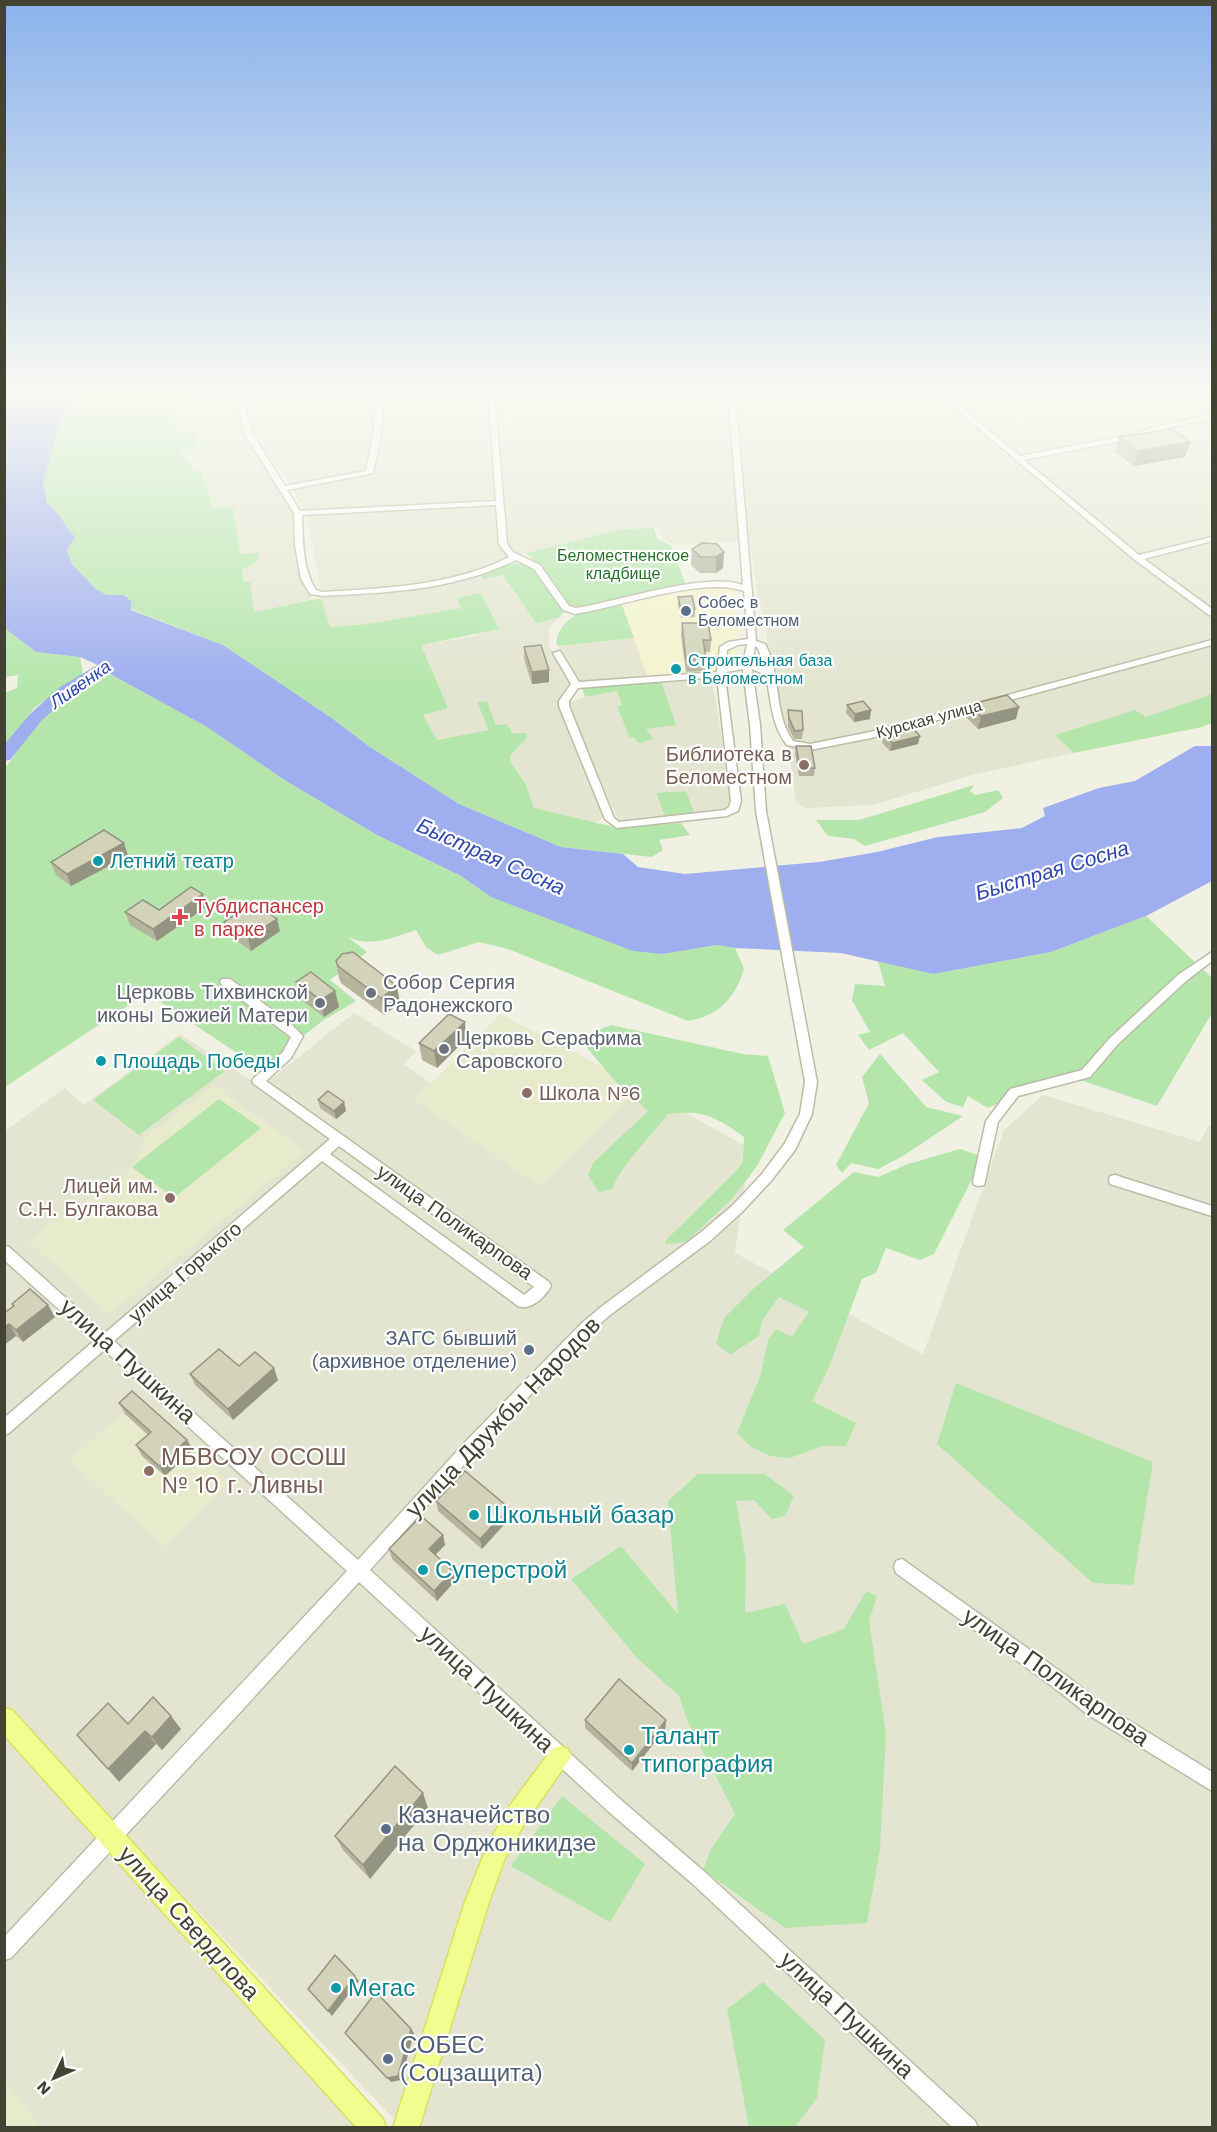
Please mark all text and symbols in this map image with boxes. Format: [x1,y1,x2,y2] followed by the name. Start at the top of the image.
[557,546,689,583] park label: Беломестненское кладбище
[698,593,799,630] place label: Собес в Беломестном
[679,604,693,618] marker: Собес в Беломестном
[688,651,833,688] place label: Строительная база в Беломестном
[45,655,115,713] water label: Ливенка
[669,662,683,676] marker: Строительная база в Беломестном
[874,696,984,742] street label: Курская улица
[665,742,792,789] place label: Библиотека в Беломестном
[797,758,811,772] marker: Библиотека в Беломестном
[413,812,569,900] water label: Быстрая Сосна
[972,835,1132,905] water label: Быстрая Сосна
[110,849,234,873] place label: Летний театр
[91,854,105,868] marker: Летний театр
[194,894,324,941] place label: Тубдиспансер в парке
[171,908,189,926] marker: Тубдиспансер в парке
[383,970,515,1017] place label: Собор Сергия Радонежского
[97,980,308,1027] place label: Церковь Тихвинской иконы Божией Матери
[364,986,378,1000] marker: Собор Сергия Радонежского
[313,996,327,1010] marker: Церковь Тихвинской иконы Божией Матери
[456,1026,642,1073] place label: Церковь Серафима Саровского
[437,1042,451,1056] marker: Церковь Серафима Саровского
[113,1049,280,1073] place label: Площадь Победы
[94,1054,108,1068] marker: Площадь Победы
[539,1081,641,1105] place label: Школа №6
[520,1086,534,1100] marker: Школа №6
[372,1159,538,1285] street label: улица Поликарпова
[18,1174,159,1221] place label: Лицей им. С.Н. Булгакова
[163,1191,177,1205] marker: Лицей им. С.Н. Булгакова
[124,1216,246,1328] street label: улица Горького
[54,1293,202,1430] street label: улица Пушкина
[400,1311,606,1523] street label: улица Дружбы Народов
[312,1326,517,1373] place label: ЗАГС бывший (архивное отделение)
[522,1343,536,1357] marker: ЗАГС бывший (архивное отделение)
[161,1443,346,1499] place label: МБВСОУ ОСОШ № 10 г. Ливны
[142,1464,156,1478] marker: МБВСОУ ОСОШ № 10 г. Ливны
[486,1501,674,1529] place label: Школьный базар
[467,1508,481,1522] marker: Школьный базар
[435,1556,567,1584] place label: Суперстрой
[416,1563,430,1577] marker: Суперстрой
[957,1602,1155,1752] street label: улица Поликарпова
[414,1620,560,1759] street label: улица Пушкина
[641,1722,773,1778] place label: Талант типография
[622,1743,636,1757] marker: Талант типография
[398,1801,596,1857] place label: Казначейство на Орджоникидзе
[379,1822,393,1836] marker: Казначейство на Орджоникидзе
[112,1840,266,2006] street label: улица Свердлова
[774,1946,920,2085] street label: улица Пушкина
[348,1974,415,2002] place label: Мегас
[329,1981,343,1995] marker: Мегас
[400,2031,543,2087] place label: СОБЕС (Соцзащита)
[24,2048,84,2108] north arrow
[381,2052,395,2066] marker: СОБЕС (Соцзащита)
[33,2077,55,2099] text: N

